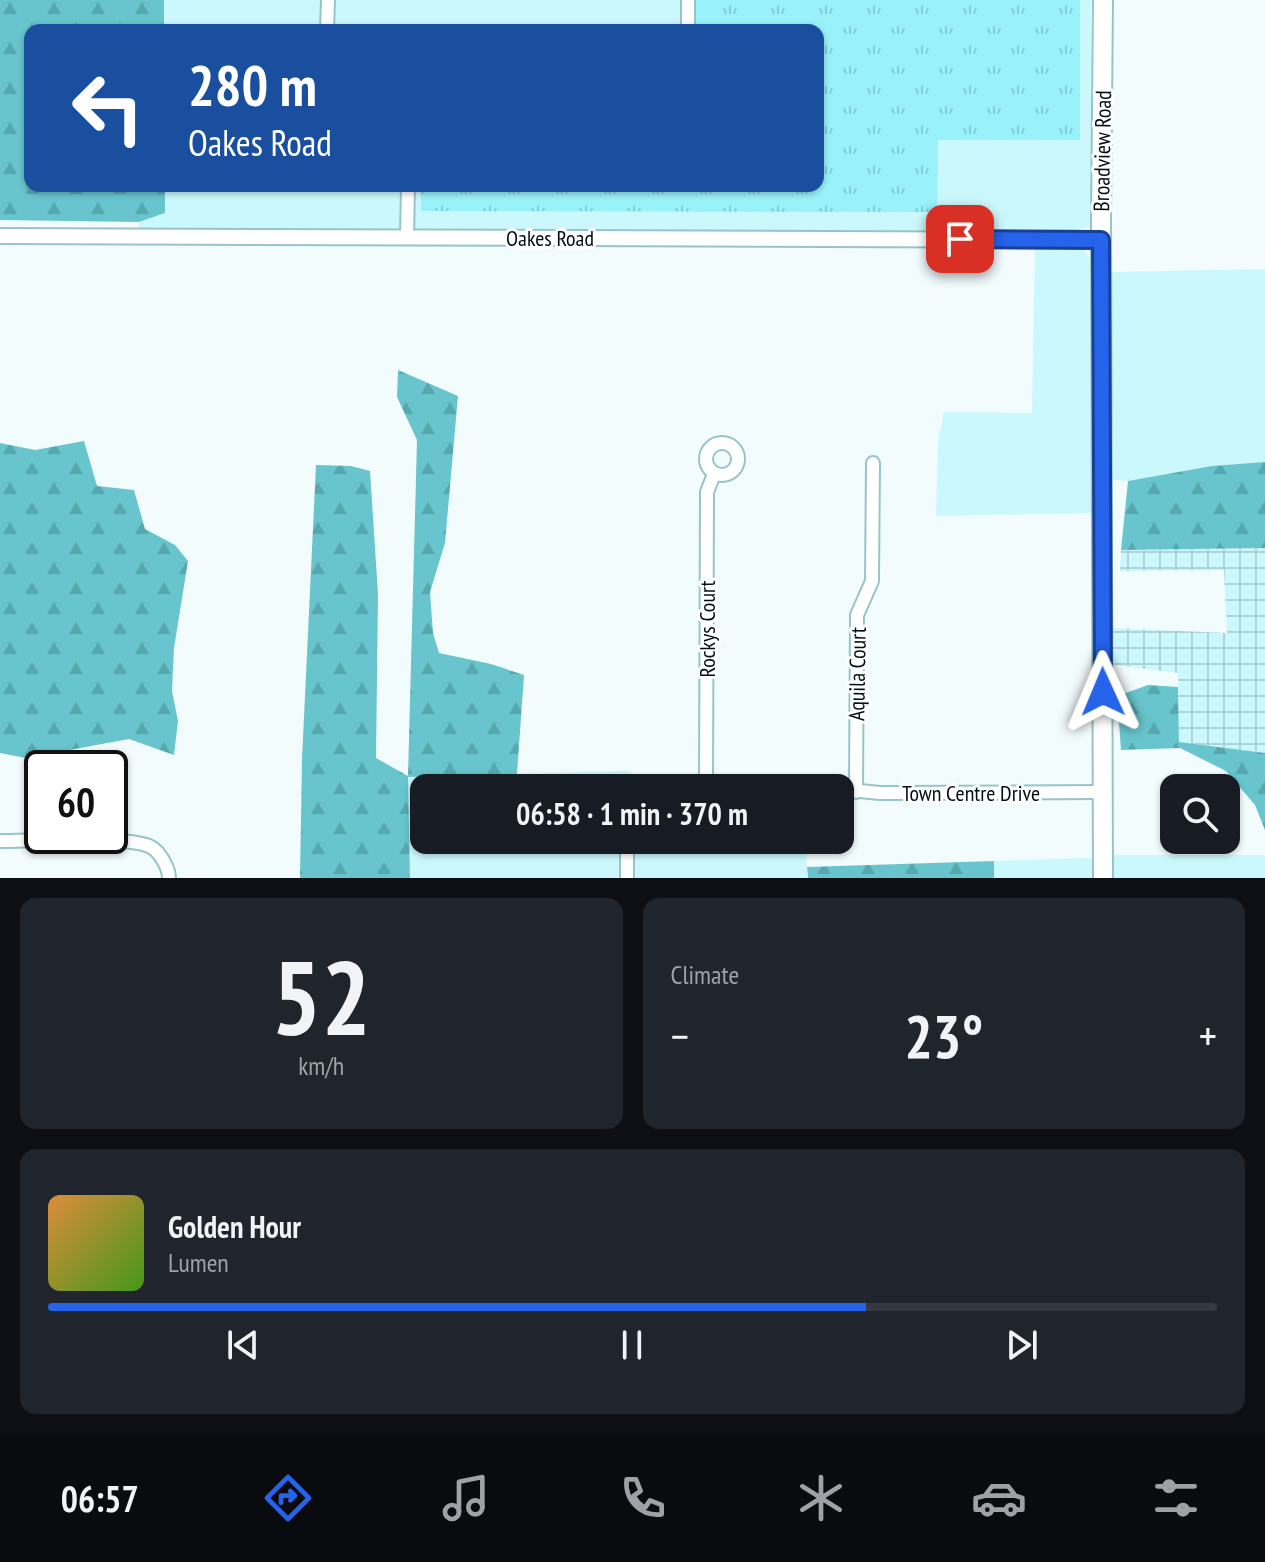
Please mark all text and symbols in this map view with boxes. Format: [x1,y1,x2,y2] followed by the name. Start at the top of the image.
[188,49,317,121] text: 280 m
[56,56,160,160] icon: left
[1087,90,1117,212] street label: Broadview Road
[188,119,332,166] text: Oakes Road
[926,205,994,273] pin
[938,217,982,261] icon: arrive
[506,224,594,252] street label: Oakes Road
[693,580,721,678] street label: Rockys Court
[842,627,872,721] street label: Aquila Court
[1061,650,1145,734] position arrow
[24,750,128,854] speed limit sign: 60
[1160,774,1240,854] map controls
[1160,774,1240,854] button: search
[902,779,1040,807] street label: Town Centre Drive
[516,794,748,833] text: 06:58 · 1 min · 370 m
[272,929,371,1064] text: 52
[671,958,739,991] text: Climate
[904,997,983,1075] text: 23°
[671,1007,689,1064] text: −
[1199,1007,1217,1064] text: +
[298,1049,344,1082] text: km/h
[168,1207,301,1246] text: Golden Hour
[168,1246,229,1279] text: Lumen
[221,1323,265,1367] icon: previous
[610,1323,654,1367] icon: pause
[1000,1323,1044,1367] icon: next
[260,1470,316,1526] icon: directions
[438,1470,494,1526] icon: music
[615,1470,671,1526] icon: phone
[793,1470,849,1526] icon: climate
[971,1470,1027,1526] icon: car
[1148,1470,1204,1526] icon: filters
[61,1475,139,1522] text: 06:57

